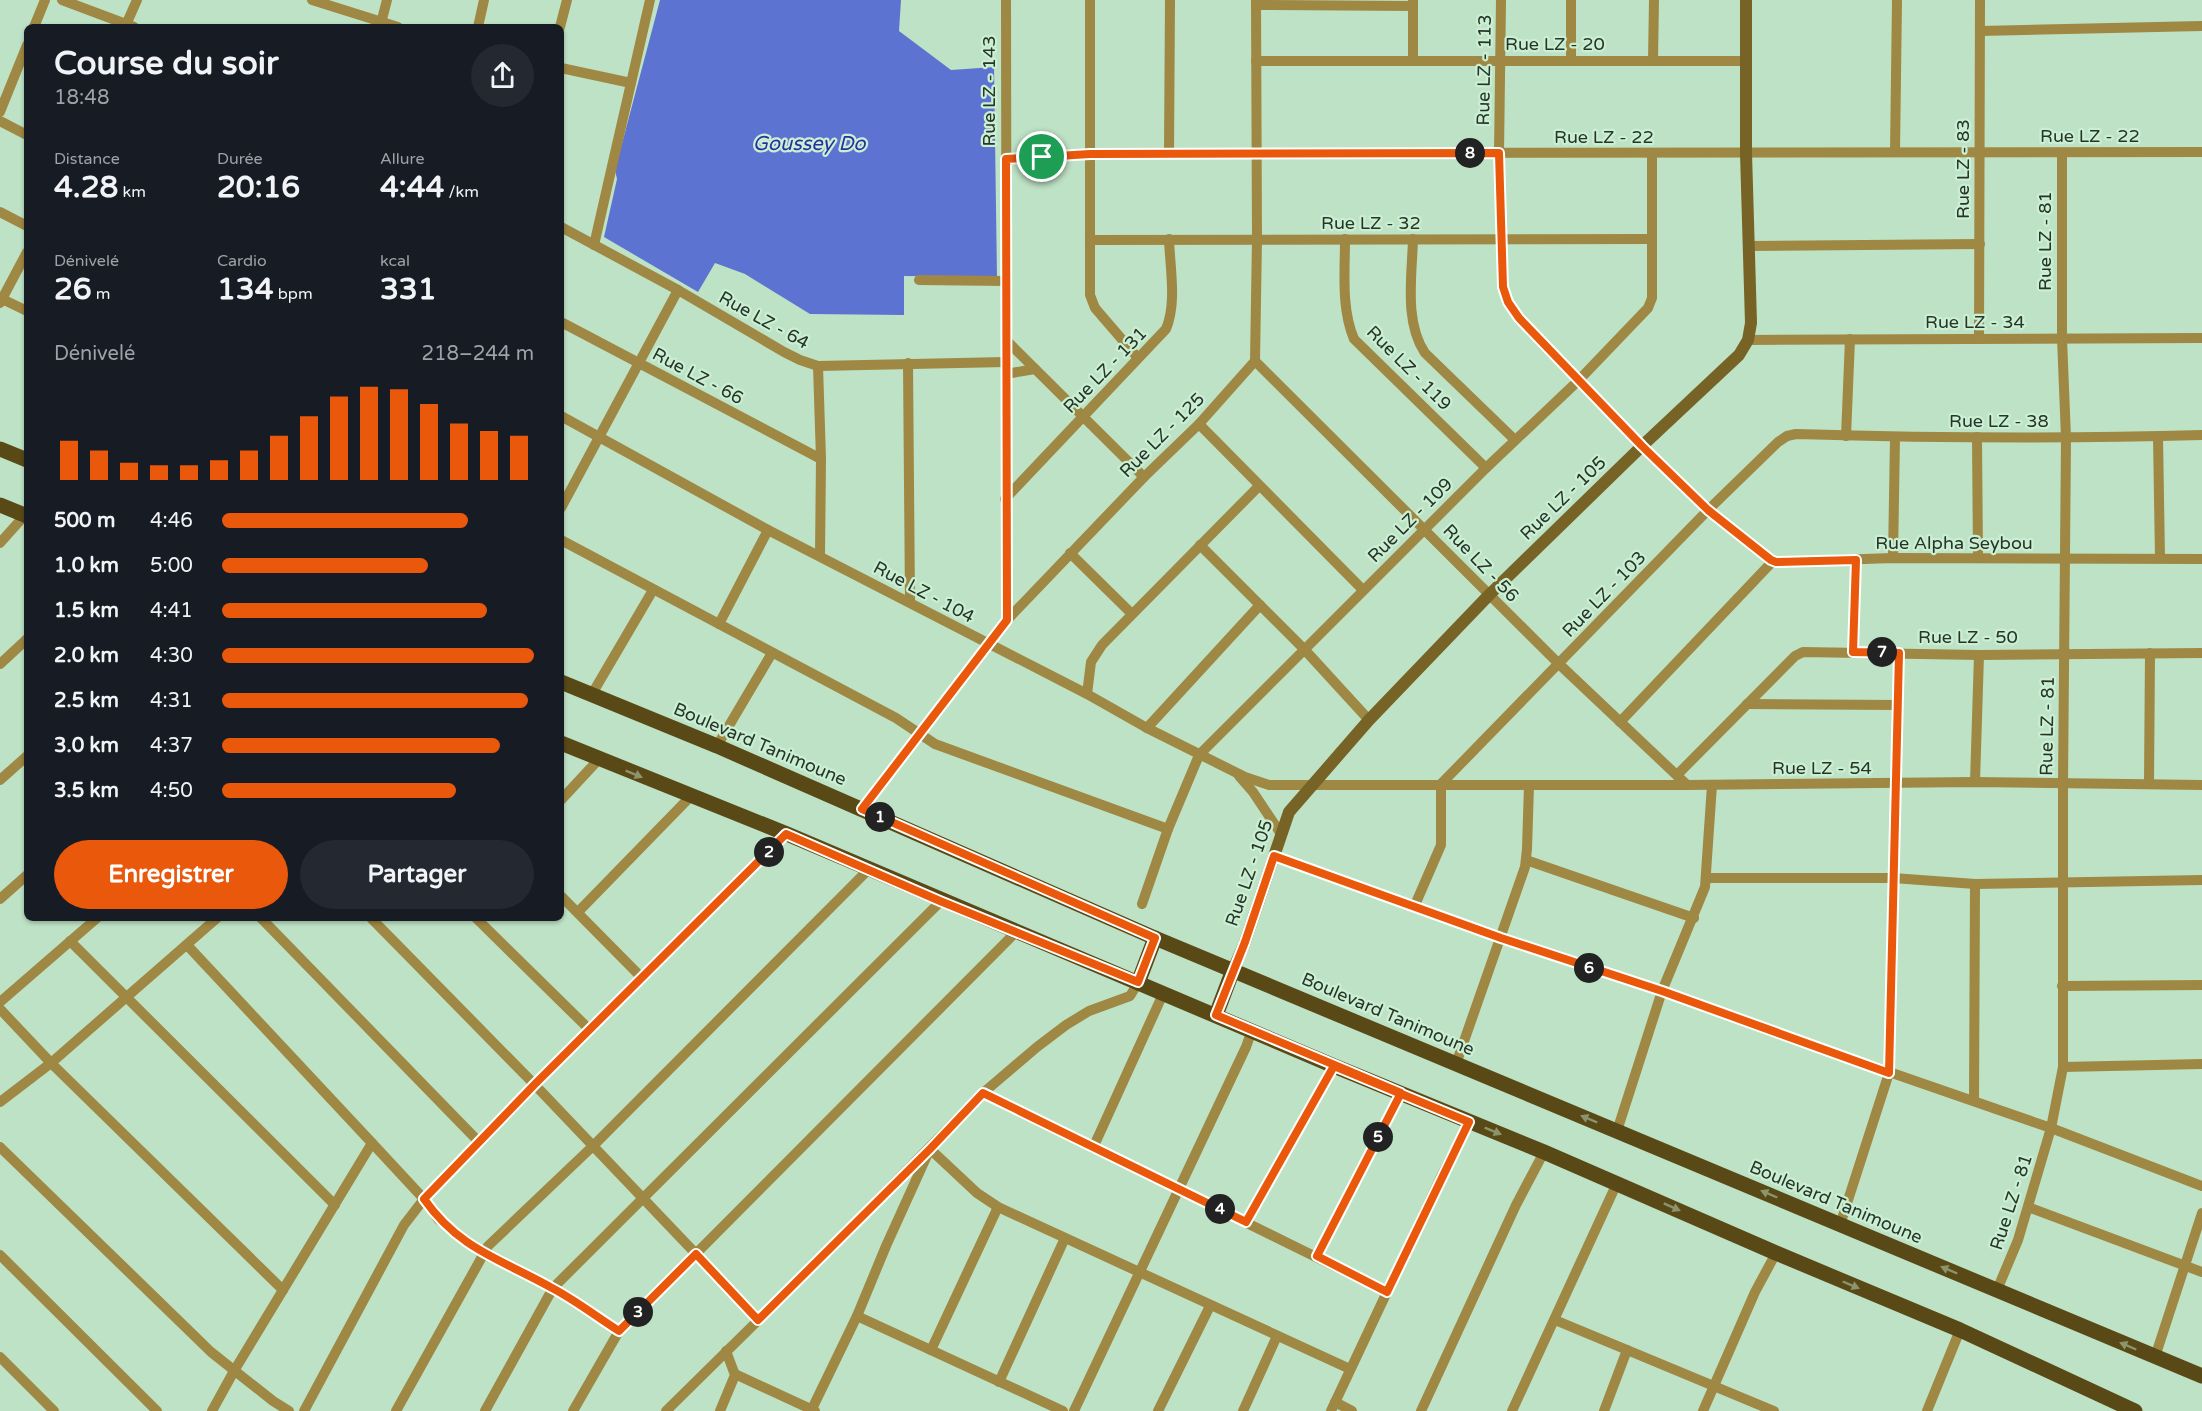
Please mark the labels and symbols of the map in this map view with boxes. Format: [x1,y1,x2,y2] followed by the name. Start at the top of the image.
[1472,14,1496,126] street label: Rue LZ - 113
[1505,33,1605,55] street label: Rue LZ - 20
[978,35,1000,147] street label: Rue LZ - 143
[1952,119,1974,219] street label: Rue LZ - 83
[2040,125,2140,147] street label: Rue LZ - 22
[1554,126,1654,148] street label: Rue LZ - 22
[1016,131,1067,182] pin
[753,132,866,156] water label: Goussey Do
[1455,138,1485,168] pin: 8
[2034,191,2056,291] street label: Rue LZ - 81
[1321,212,1421,234] street label: Rue LZ - 32
[715,286,813,354] street label: Rue LZ - 64
[1925,311,2025,333] street label: Rue LZ - 34
[1362,321,1456,415] street label: Rue LZ - 119
[1058,322,1152,418] street label: Rue LZ - 131
[649,343,747,409] street label: Rue LZ - 66
[1115,388,1209,482] street label: Rue LZ - 125
[1949,410,2049,432] street label: Rue LZ - 38
[1515,451,1611,545] street label: Rue LZ - 105
[1363,473,1457,567] street label: Rue LZ - 109
[1438,519,1524,607] street label: Rue LZ - 56
[1875,532,2033,554] street label: Rue Alpha Seybou
[1557,546,1651,642] street label: Rue LZ - 103
[870,556,978,628] street label: Rue LZ - 104
[1918,626,2018,648] street label: Rue LZ - 50
[1867,637,1897,667] pin: 7
[2035,676,2059,776] street label: Rue LZ - 81
[670,698,850,790] street label: Boulevard Tanimoune
[1772,757,1872,779] street label: Rue LZ - 54
[625,770,643,779] one-way arrow
[865,802,895,832] pin: 1
[1221,817,1277,929] street label: Rue LZ - 105
[754,837,784,867] pin: 2
[1574,953,1604,983] pin: 6
[1298,968,1478,1060] street label: Boulevard Tanimoune
[1580,1114,1598,1124] one-way arrow
[1363,1122,1393,1152] pin: 5
[1484,1127,1502,1137] one-way arrow
[1985,1151,2037,1253] street label: Rue LZ - 81
[1746,1156,1926,1248] street label: Boulevard Tanimoune
[1760,1189,1778,1198] one-way arrow
[1205,1194,1235,1224] pin: 4
[1663,1203,1681,1213] one-way arrow
[1940,1265,1958,1274] one-way arrow
[1842,1281,1860,1290] one-way arrow
[623,1297,653,1327] pin: 3
[2119,1341,2137,1351] one-way arrow

